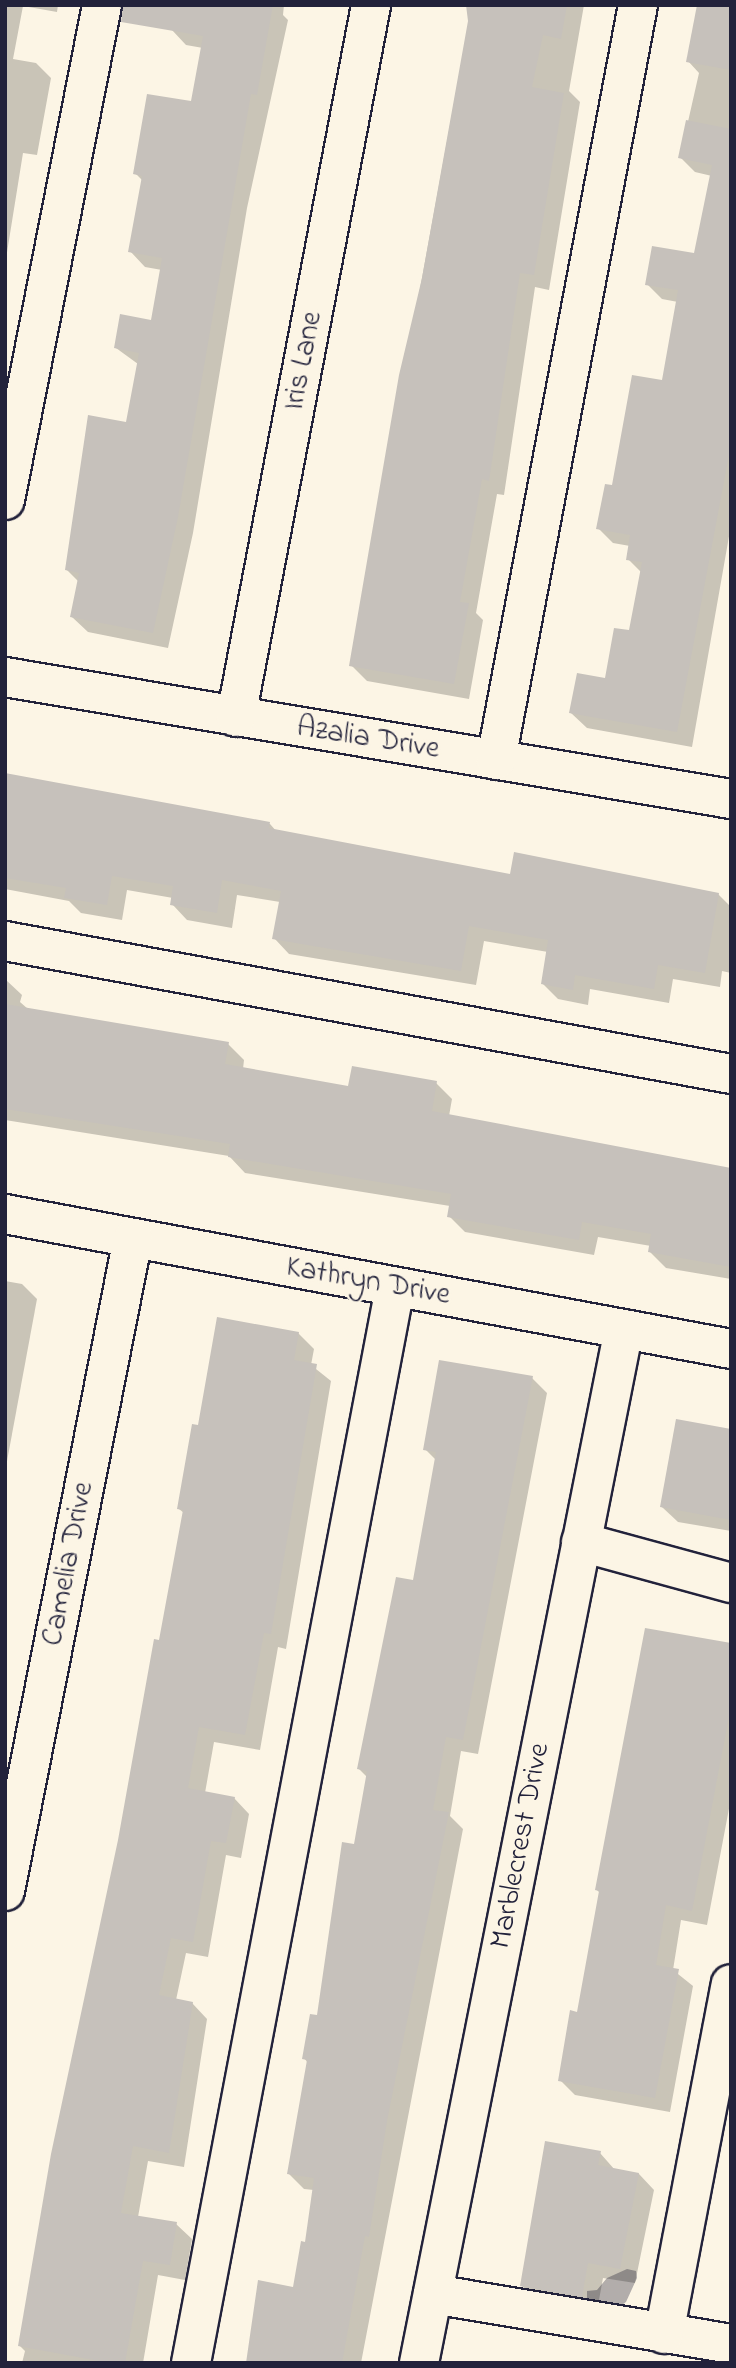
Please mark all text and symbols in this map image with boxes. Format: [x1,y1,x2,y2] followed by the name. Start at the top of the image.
[277,308,331,414] street label: Iris Lane
[294,710,442,768] street label: Azalia Drive
[283,1250,453,1314] street label: Kathryn Drive
[35,1479,103,1649] street label: Camelia Drive
[483,1740,559,1952] street label: Marblecrest Drive

